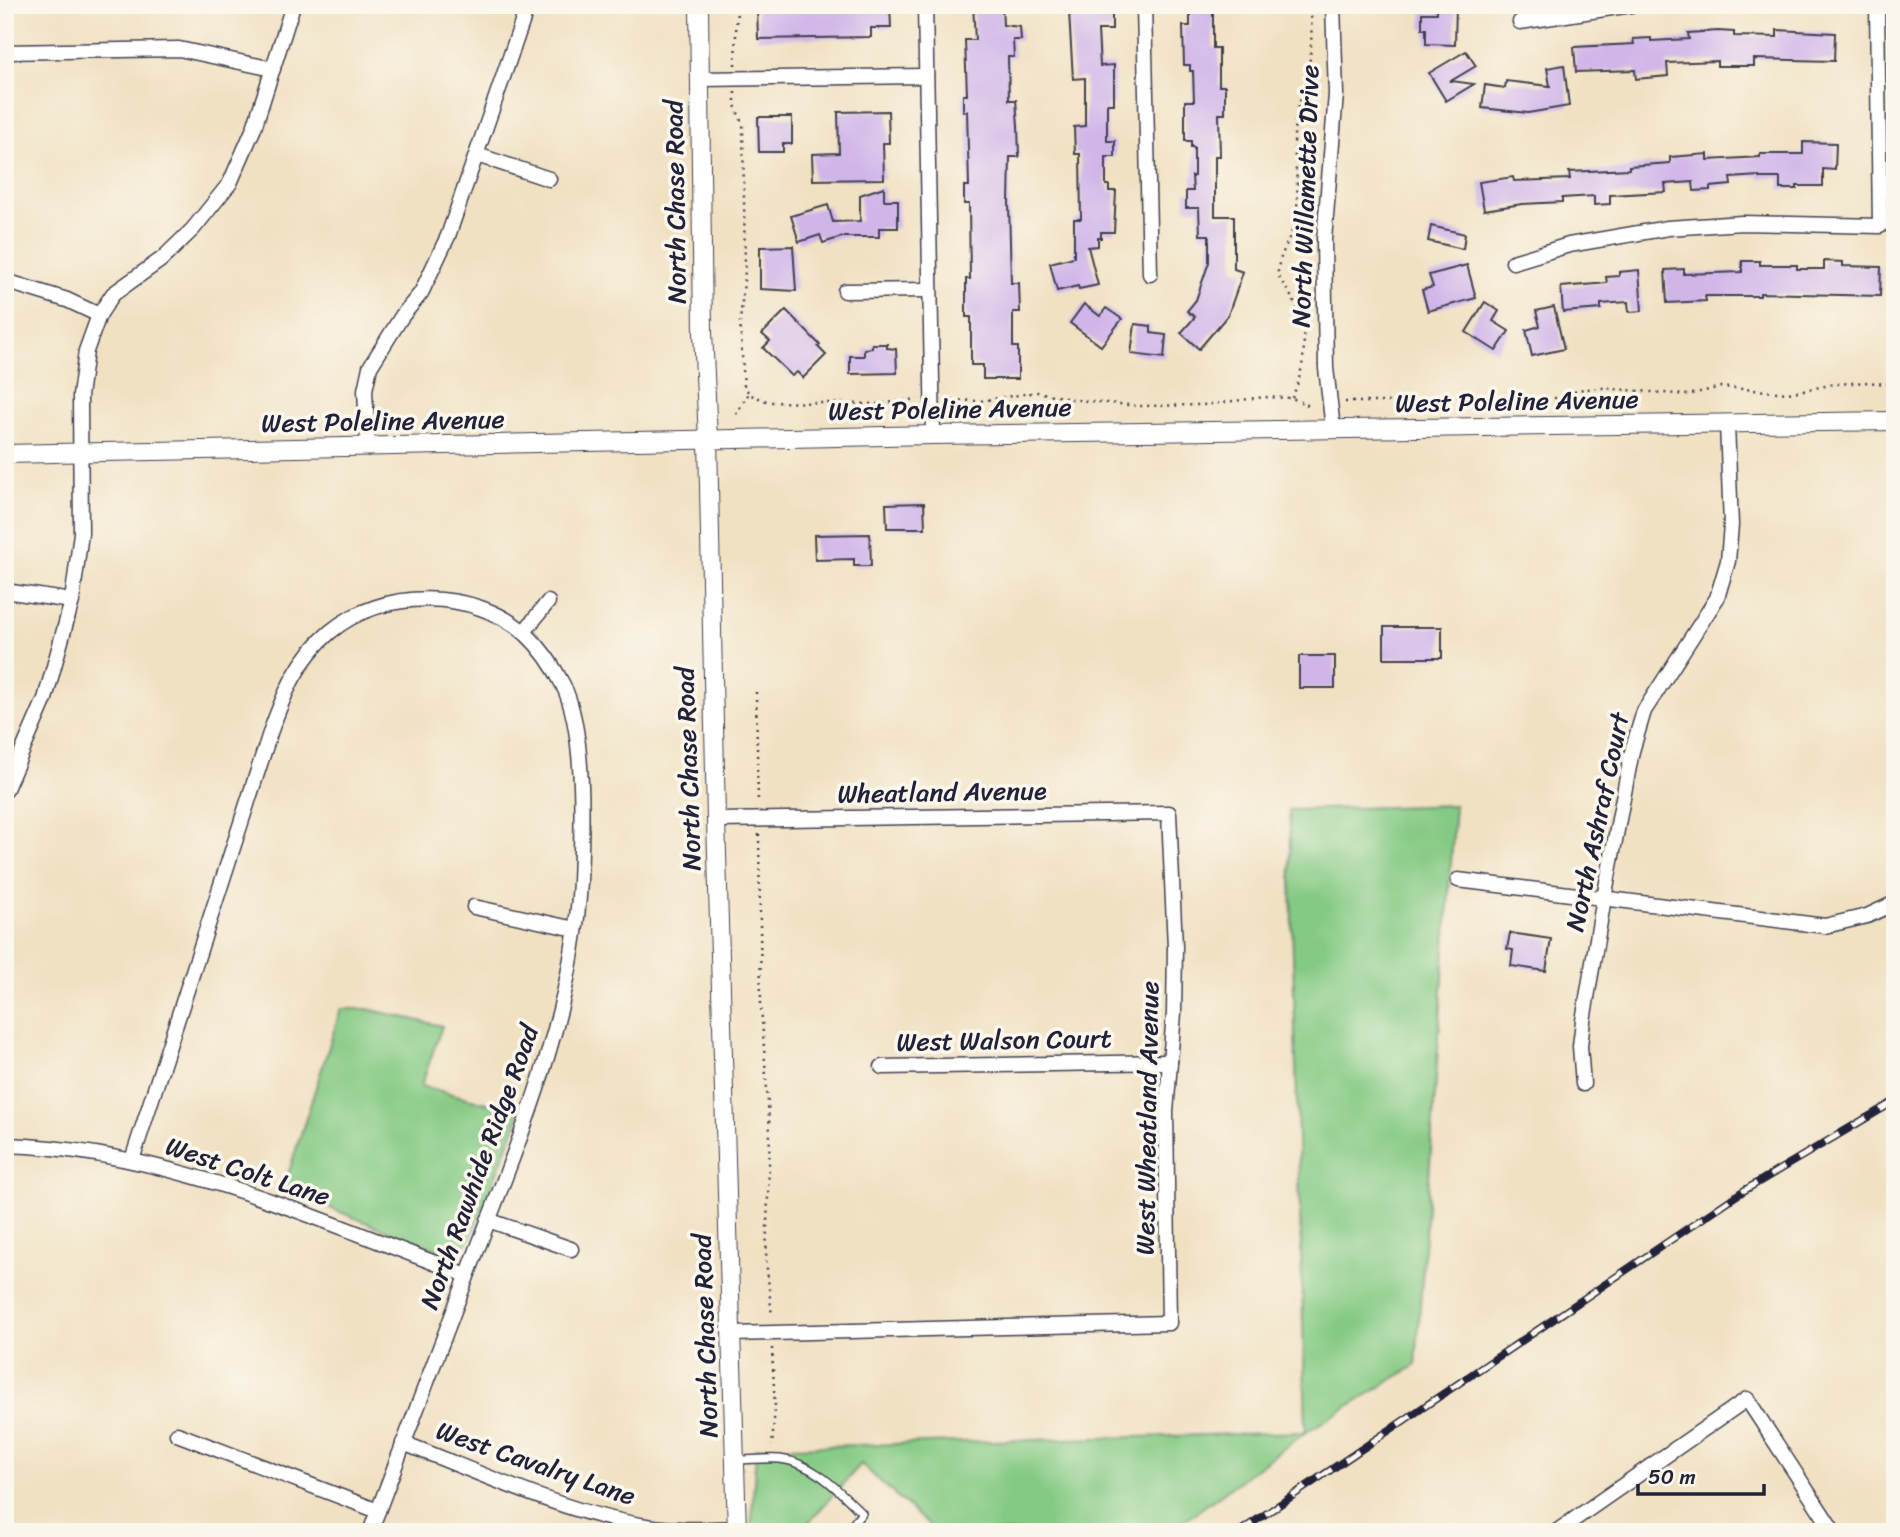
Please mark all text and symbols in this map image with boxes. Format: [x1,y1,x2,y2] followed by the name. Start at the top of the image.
[1277,64,1333,328] street label: North Willamette Drive
[650,97,700,304] street label: North Chase Road
[1395,376,1639,426] street label: West Poleline Avenue
[828,384,1072,434] street label: West Poleline Avenue
[261,396,505,446] street label: West Poleline Avenue
[661,664,715,872] street label: North Chase Road
[1551,707,1643,936] street label: North Ashraf Court
[837,767,1048,817] street label: Wheatland Avenue
[1122,980,1172,1256] street label: West Wheatland Avenue
[896,1015,1112,1065] street label: West Walson Court
[406,1016,553,1316] street label: North Rawhide Ridge Road
[160,1123,336,1219] street label: West Colt Lane
[678,1231,732,1439] street label: North Chase Road
[430,1407,642,1519] street label: West Cavalry Lane
[1638,1453,1764,1497] scale bar
[1648,1458,1696,1496] text: 50 m

